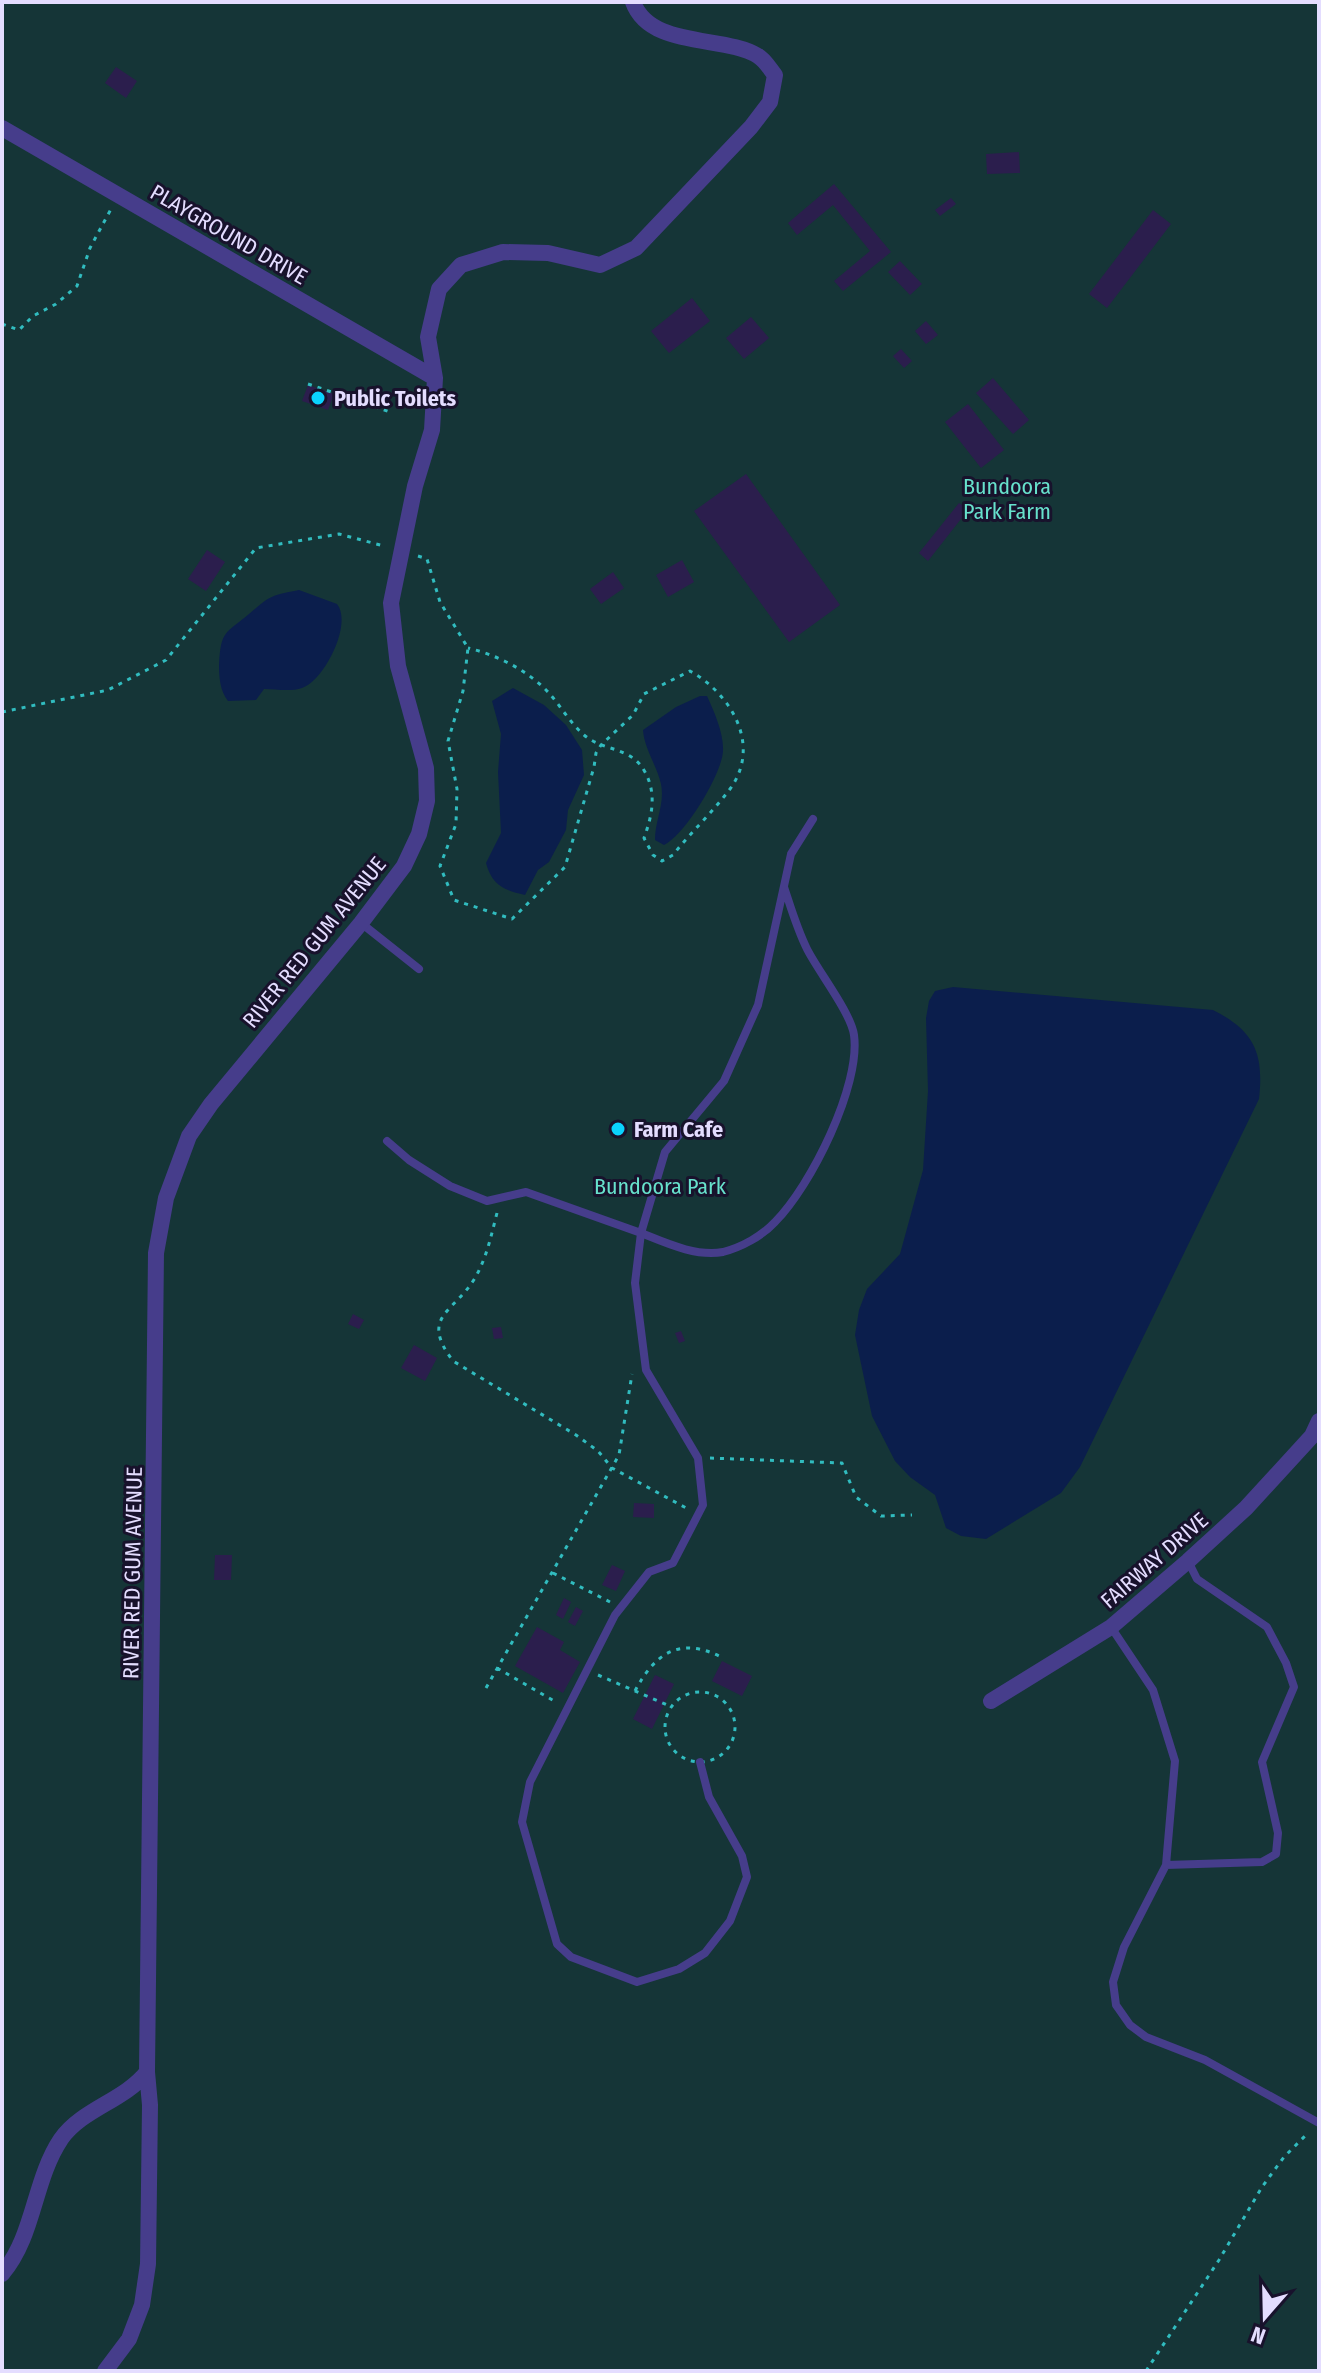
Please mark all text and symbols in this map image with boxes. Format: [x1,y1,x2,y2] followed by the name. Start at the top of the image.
[146,179,312,290] street label: PLAYGROUND DRIVE
[334,385,457,412] place label: Public Toilets
[309,389,327,407] marker: Public Toilets
[963,473,1051,525] park label: Bundoora Park Farm
[237,851,392,1033] street label: RIVER RED GUM AVENUE
[634,1116,723,1143] place label: Farm Cafe
[609,1120,627,1138] marker: Farm Cafe
[594,1173,727,1200] park label: Bundoora Park
[117,1467,148,1679] street label: RIVER RED GUM AVENUE
[1095,1507,1213,1614] street label: FAIRWAY DRIVE
[1225,2277,1305,2357] north arrow
[1248,2320,1269,2350] text: N

